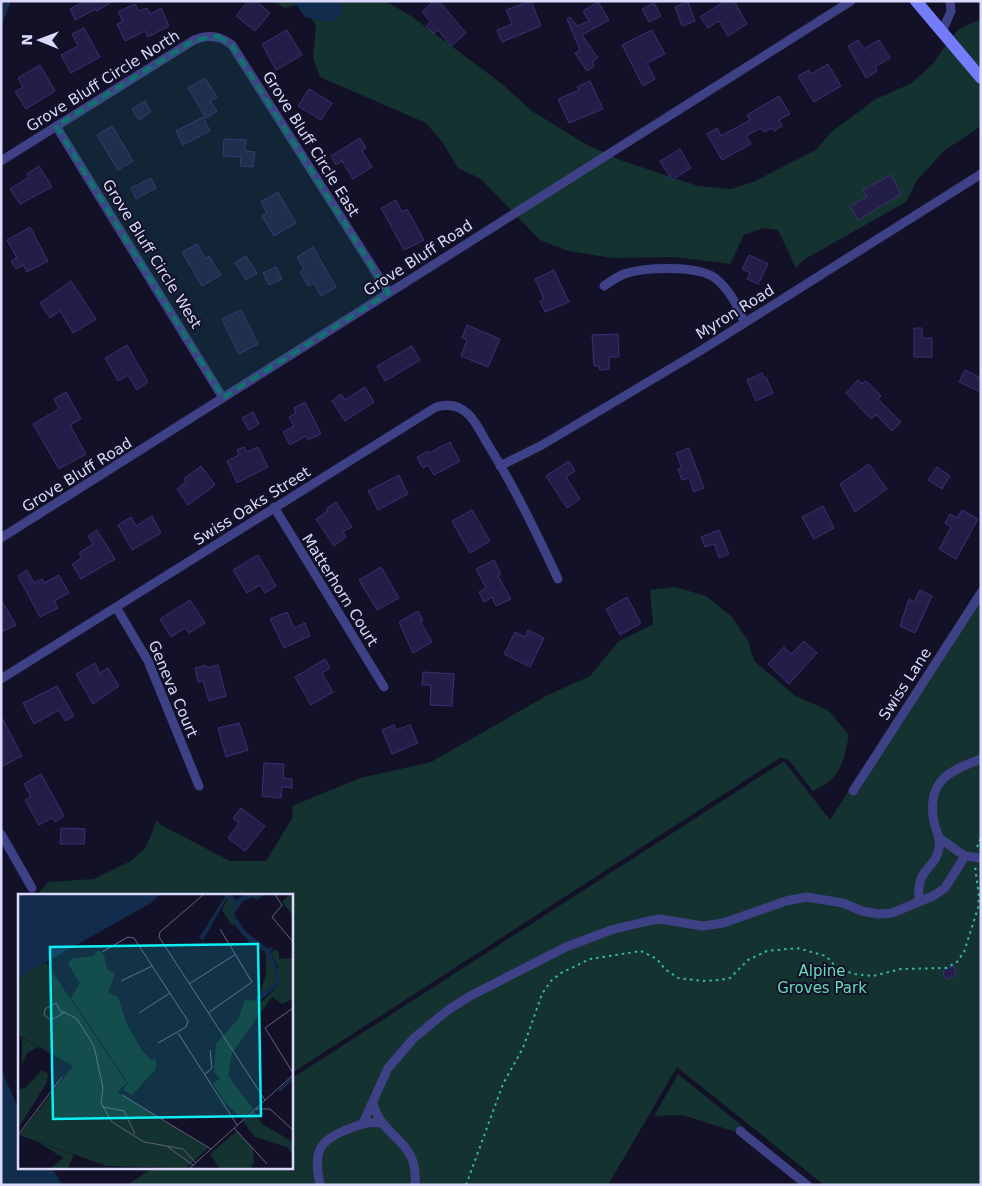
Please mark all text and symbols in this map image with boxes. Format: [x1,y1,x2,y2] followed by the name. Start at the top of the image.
[15,15,65,65] north arrow
[23,26,183,136] street label: Grove Bluff Circle North
[259,68,363,220] street label: Grove Bluff Circle East
[99,176,205,332] street label: Grove Bluff Circle West
[360,216,476,300] street label: Grove Bluff Road
[693,281,777,343] street label: Myron Road
[19,434,135,516] street label: Grove Bluff Road
[190,463,314,549] street label: Swiss Oaks Street
[298,530,382,650] street label: Matterhorn Court
[144,638,202,740] street label: Geneva Court
[875,644,935,724] street label: Swiss Lane
[18,894,292,1168] inset map
[777,962,867,997] park label: Alpine Groves Park

